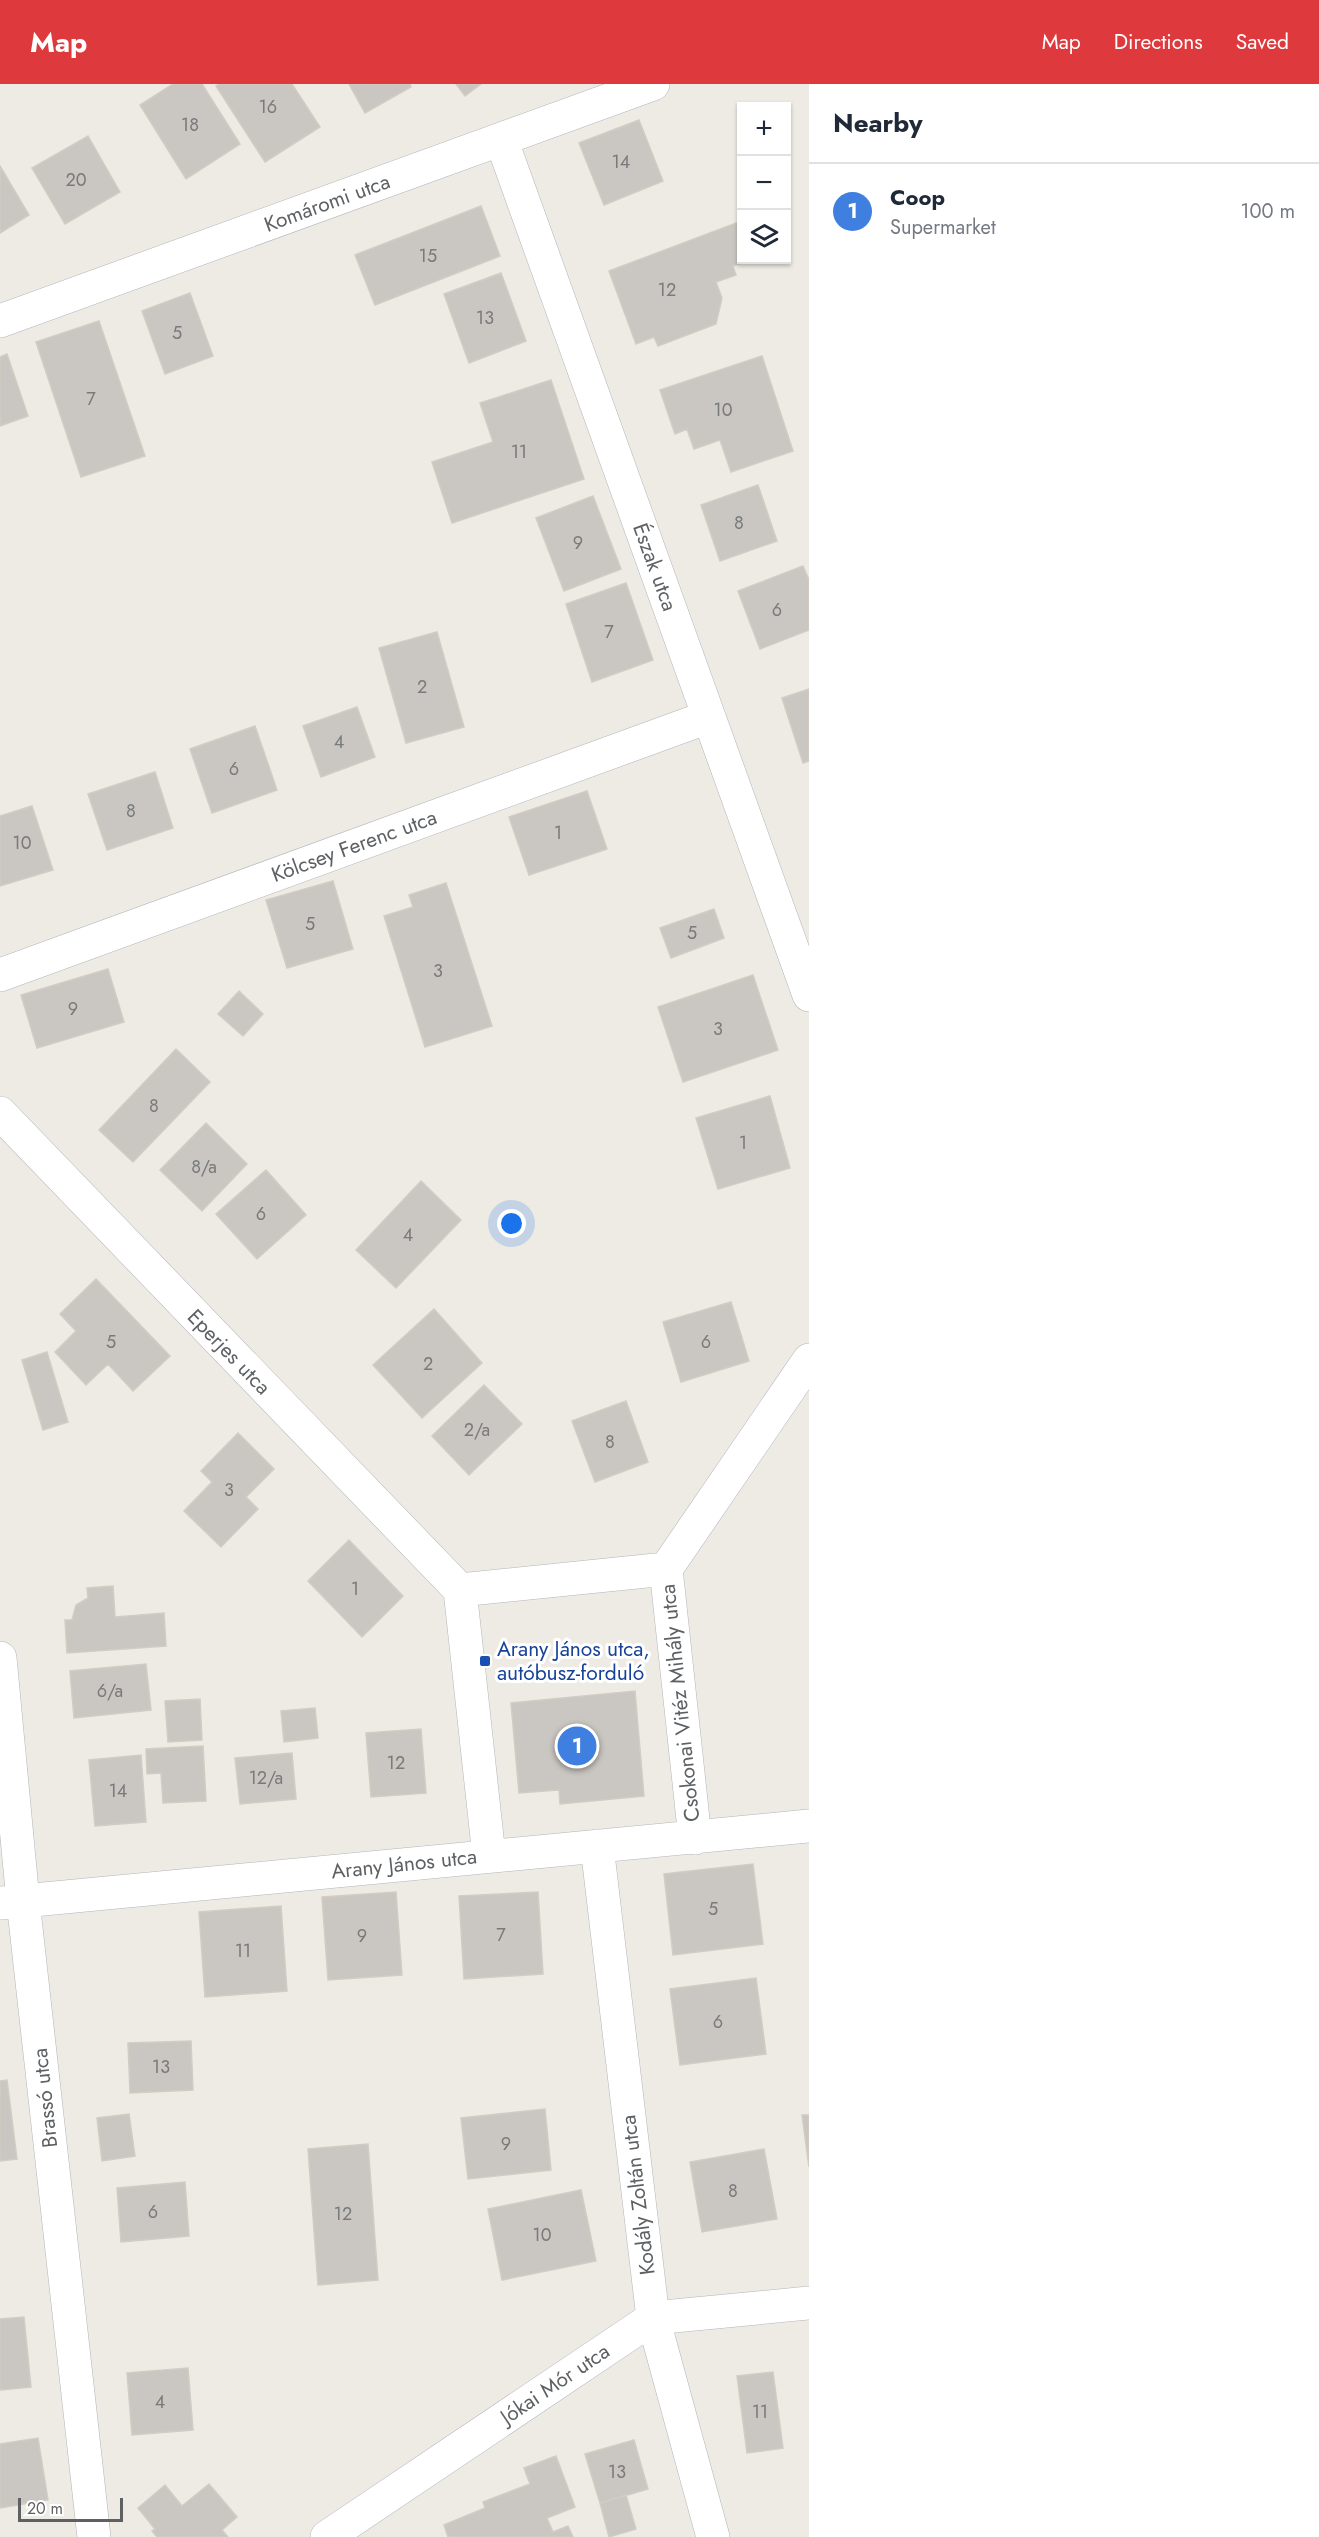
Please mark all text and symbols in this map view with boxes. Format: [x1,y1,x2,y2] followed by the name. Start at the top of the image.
[30,22,87,63] text: Map
[1042,27,1081,57] text: Map
[1114,27,1203,57] text: Directions
[1236,27,1289,57] text: Saved
[259,94,277,120] house number: 16
[737,102,791,264] map controls
[737,102,791,156] button: +
[833,104,922,142] text: Nearby
[181,112,199,138] house number: 18
[612,149,630,175] house number: 14
[737,156,791,210] button: −
[260,166,394,240] street label: Komáromi utca
[65,167,87,193] house number: 20
[890,181,945,213] text: Coop
[847,197,858,226] text: 1
[1240,197,1295,226] text: 100 m
[737,210,791,264] button: layers
[890,213,996,242] text: Supermarket
[419,243,437,269] house number: 15
[658,277,676,303] house number: 12
[476,305,494,331] house number: 13
[172,320,182,346] house number: 5
[86,386,96,412] house number: 7
[714,397,733,423] house number: 10
[511,439,527,465] house number: 11
[734,510,744,536] house number: 8
[625,519,685,615] street label: Észak utca
[573,530,583,556] house number: 9
[772,597,782,623] house number: 6
[604,619,614,645] house number: 7
[417,674,427,700] house number: 2
[334,729,344,755] house number: 4
[229,756,239,782] house number: 6
[126,798,136,824] house number: 8
[267,802,441,890] street label: Kölcsey Ferenc utca
[554,820,562,846] house number: 1
[13,830,32,856] house number: 10
[305,911,315,937] house number: 5
[687,920,697,946] house number: 5
[433,958,443,984] house number: 3
[68,996,78,1022] house number: 9
[713,1016,723,1042] house number: 3
[149,1093,159,1119] house number: 8
[739,1130,747,1156] house number: 1
[191,1154,217,1180] house number: 8/a
[256,1201,266,1227] house number: 6
[497,1209,526,1238] your location
[403,1222,413,1248] house number: 4
[180,1303,278,1401] street label: Eperjes utca
[106,1329,116,1355] house number: 5
[701,1329,711,1355] house number: 6
[423,1351,433,1377] house number: 2
[464,1417,490,1443] house number: 2/a
[605,1429,615,1455] house number: 8
[224,1477,234,1503] house number: 3
[351,1576,359,1602] house number: 1
[653,1583,707,1823] street label: Csokonai Vitéz Mihály utca
[497,1634,650,1688] place label: Arany János utca, autóbusz-forduló
[478,1654,492,1668] marker: Arany János utca, autóbusz-forduló
[97,1678,123,1704] house number: 6/a
[558,1724,596,1768] pin: 1
[387,1750,405,1776] house number: 12
[249,1765,283,1791] house number: 12/a
[109,1778,127,1804] house number: 14
[330,1841,478,1887] street label: Arany János utca
[708,1896,718,1922] house number: 5
[496,1922,506,1948] house number: 7
[357,1923,367,1949] house number: 9
[235,1938,251,1964] house number: 11
[713,2009,723,2035] house number: 6
[25,2047,65,2149] street label: Brassó utca
[152,2054,170,2080] house number: 13
[613,2113,663,2277] street label: Kodály Zoltán utca
[501,2131,511,2157] house number: 9
[728,2178,738,2204] house number: 8
[148,2199,158,2225] house number: 6
[334,2201,352,2227] house number: 12
[533,2222,552,2248] house number: 10
[492,2336,616,2433] street label: Jókai Mór utca
[155,2389,165,2415] house number: 4
[752,2399,768,2425] house number: 11
[608,2459,626,2485] house number: 13
[18,2495,123,2522] scale bar
[27,2497,63,2520] text: 20 m

